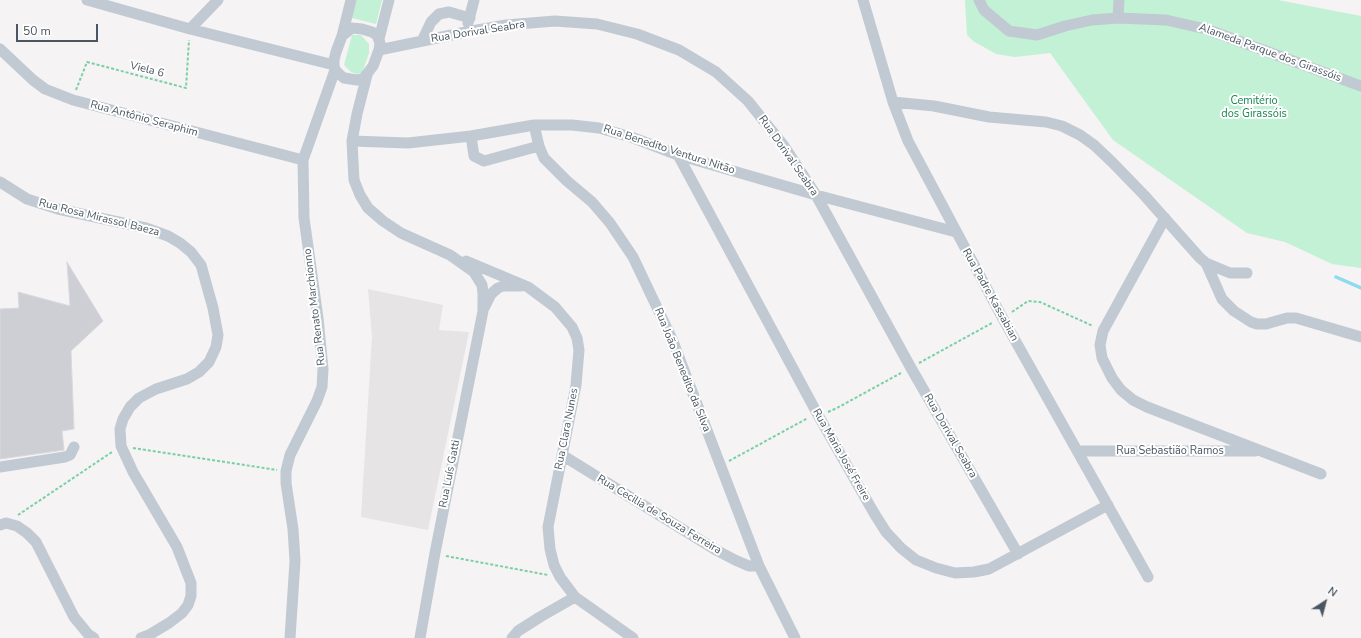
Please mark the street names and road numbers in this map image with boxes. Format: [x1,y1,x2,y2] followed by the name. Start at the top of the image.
[430,18,526,46] street label: Rua Dorival Seabra
[1197,21,1343,85] street label: Alameda Parque dos Girassóis
[129,59,165,81] street label: Viela 6
[89,98,199,140] street label: Rua Antônio Seraphim
[755,113,821,199] street label: Rua Dorival Seabra
[602,122,736,178] street label: Rua Benedito Ventura Nitão
[37,197,161,239] street label: Rua Rosa Mirassol Baeza
[959,246,1021,344] street label: Rua Padre Kassabian
[301,248,329,366] street label: Rua Renato Marchionno
[651,306,713,434] street label: Rua João Benedito da Silva
[553,387,581,471] street label: Rua Clara Nunes
[921,392,979,480] street label: Rua Dorival Seabra
[809,407,873,503] street label: Rua Maria José Freire
[437,439,463,509] street label: Rua Luís Gatti
[1116,444,1224,458] street label: Rua Sebastião Ramos
[594,473,724,557] street label: Rua Cecilia de Souza Ferreira

